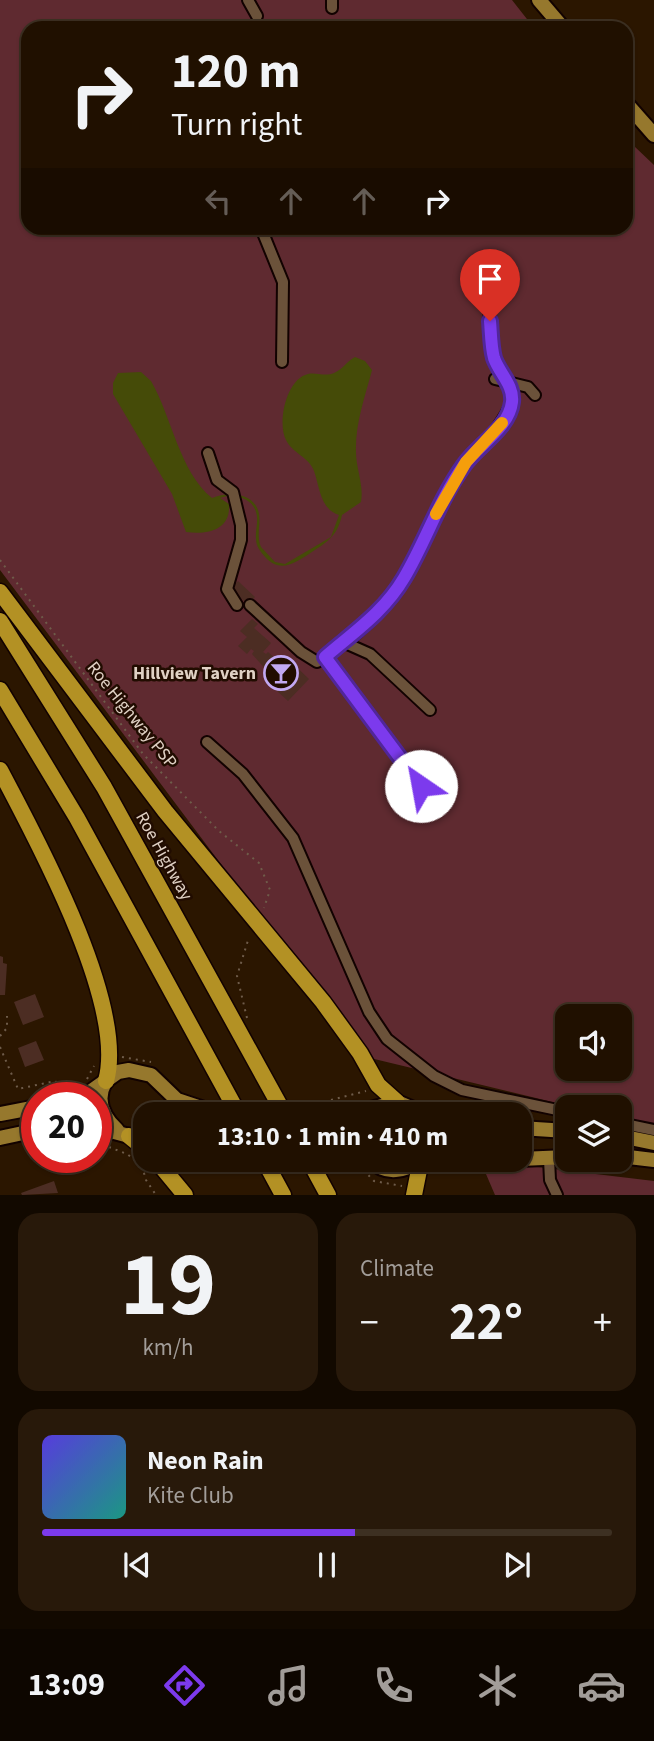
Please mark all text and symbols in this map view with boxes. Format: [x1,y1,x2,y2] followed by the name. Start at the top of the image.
[171,37,300,107] text: 120 m
[56,49,147,140] icon: right
[171,102,302,148] text: Turn right
[199,182,237,220] icon: left
[272,182,310,220] icon: ahead
[345,182,383,220] icon: ahead
[418,182,456,220] icon: right
[460,249,520,321] pin
[471,260,509,298] icon: arrive
[262,654,300,692] bar icon: Hillview Tavern
[81,656,183,774] street label: Roe Highway PSP
[133,661,256,686] place label: Hillview Tavern
[384,749,458,823] position arrow
[129,807,199,905] street label: Roe Highway
[555,1004,632,1172] map controls
[555,1004,632,1081] button: sound
[21,1082,112,1173] speed limit sign: 20
[555,1095,632,1172] button: layers
[217,1118,448,1155] text: 13:10 · 1 min · 410 m
[120,1221,216,1350] text: 19
[360,1252,434,1285] text: Climate
[449,1286,523,1360] text: 22°
[360,1296,379,1350] text: −
[593,1296,612,1350] text: +
[142,1331,194,1364] text: km/h
[147,1442,264,1479] text: Neon Rain
[147,1479,234,1512] text: Kite Club
[118,1546,156,1584] icon: previous
[308,1546,346,1584] icon: pause
[498,1546,536,1584] icon: next
[160,1661,209,1710] icon: directions
[264,1661,313,1710] icon: music
[369,1661,418,1710] icon: phone
[473,1661,522,1710] icon: climate
[577,1661,626,1710] icon: car
[28,1662,105,1708] text: 13:09

